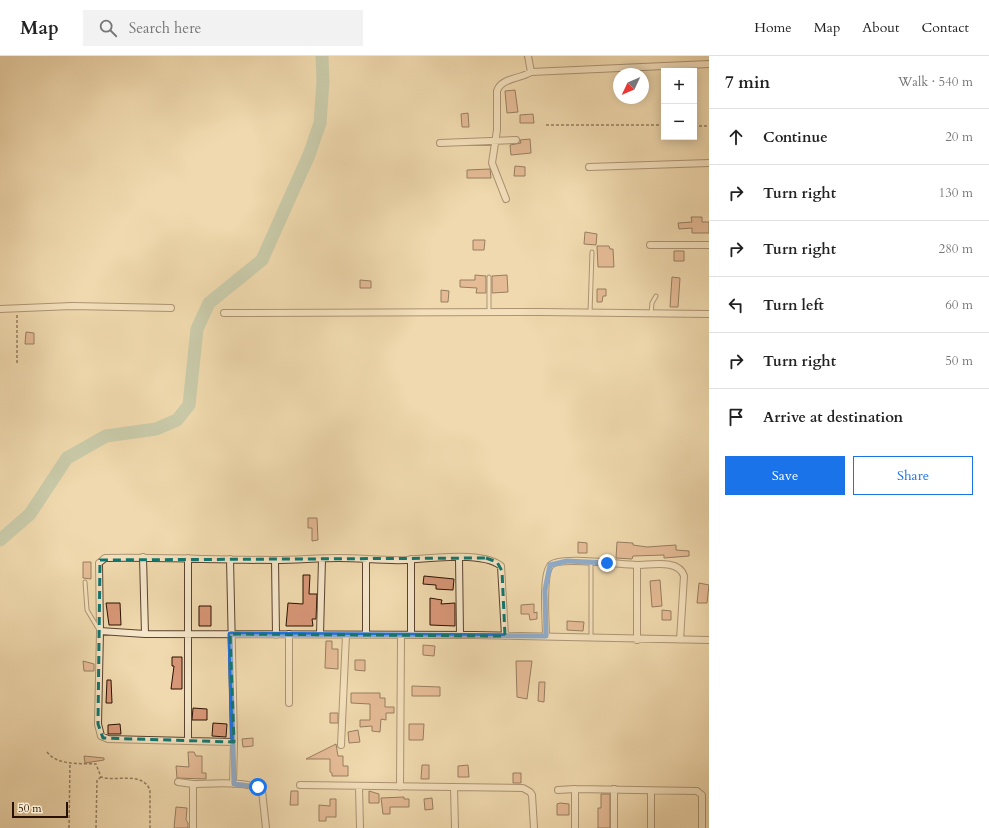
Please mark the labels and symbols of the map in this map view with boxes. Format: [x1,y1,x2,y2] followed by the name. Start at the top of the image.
[613,68,649,104] north arrow
[598,554,616,572] route end
[249,778,267,796] route start
[12,800,68,819] scale bar

